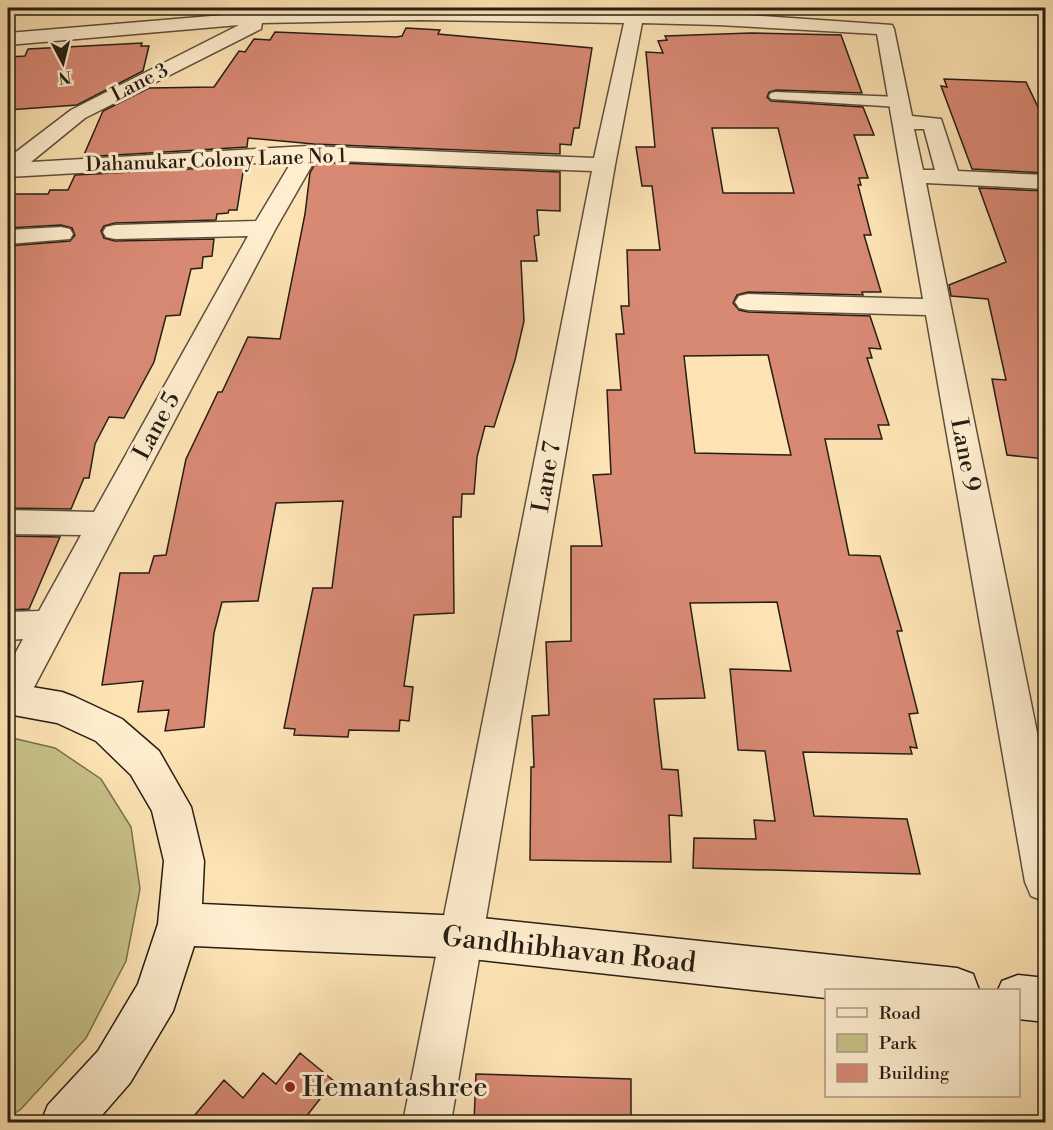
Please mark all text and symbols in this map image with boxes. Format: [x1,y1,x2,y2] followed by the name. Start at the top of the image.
[33,33,93,93] north arrow
[107,58,173,108] street label: Lane 3
[57,66,72,88] text: N
[85,144,347,178] street label: Dahanukar Colony Lane No 1
[127,387,187,465] street label: Lane 5
[943,416,987,494] street label: Lane 9
[526,439,568,515] street label: Lane 7
[440,919,698,981] street label: Gandhibhavan Road
[825,989,1020,1097] legend
[879,1002,922,1025] text: Road
[879,1032,918,1055] text: Park
[878,1062,950,1085] text: Building
[302,1070,488,1105] place label: Hemantashree
[283,1080,297,1094] marker: Hemantashree

